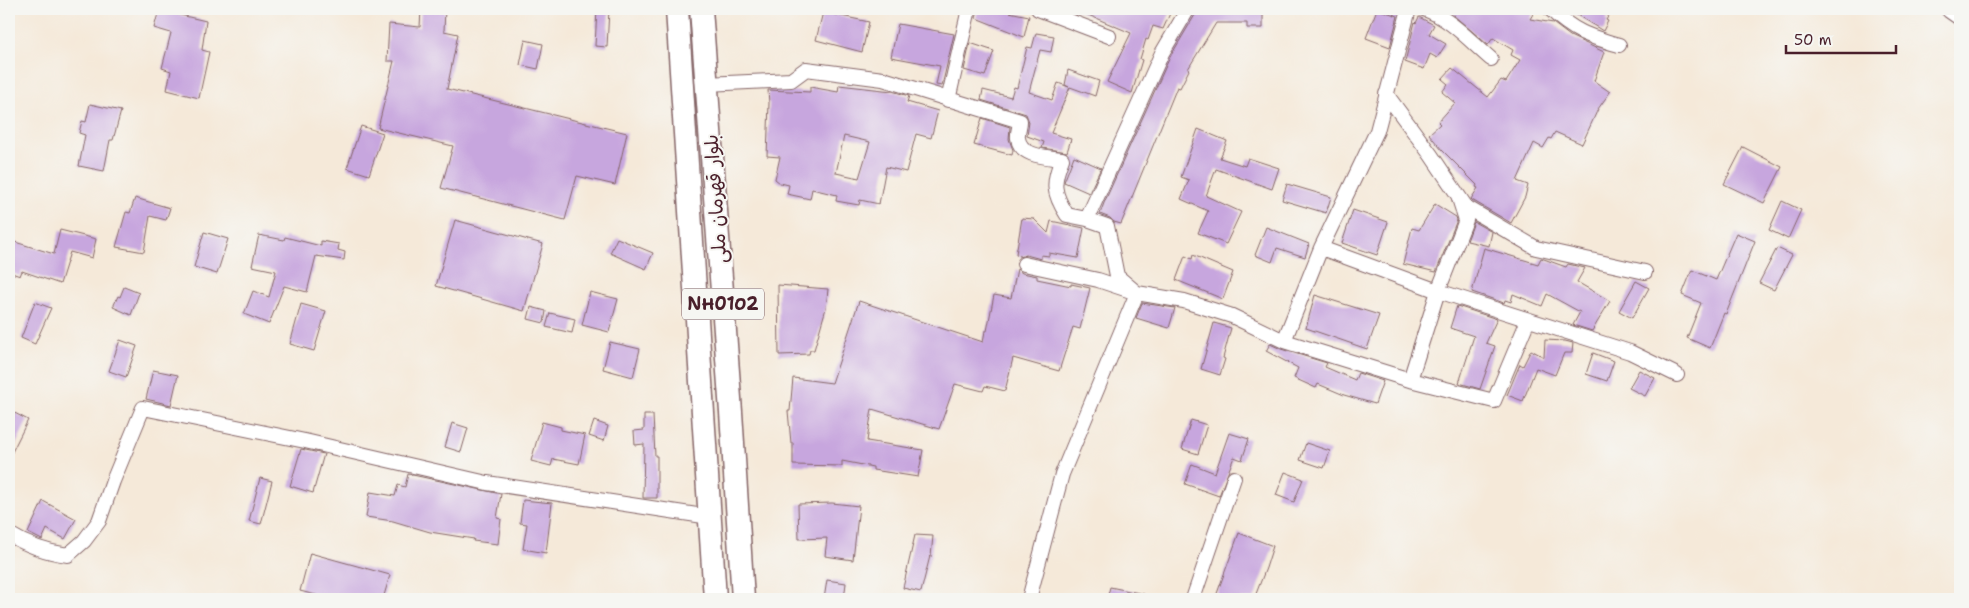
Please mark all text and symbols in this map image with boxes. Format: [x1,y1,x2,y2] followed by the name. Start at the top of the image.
[1786,22,1896,54] scale bar
[1794,30,1832,50] text: 50 m
[699,133,732,264] street label: بلوار قهرمان ملی
[682,288,764,320] road number: NH0102

